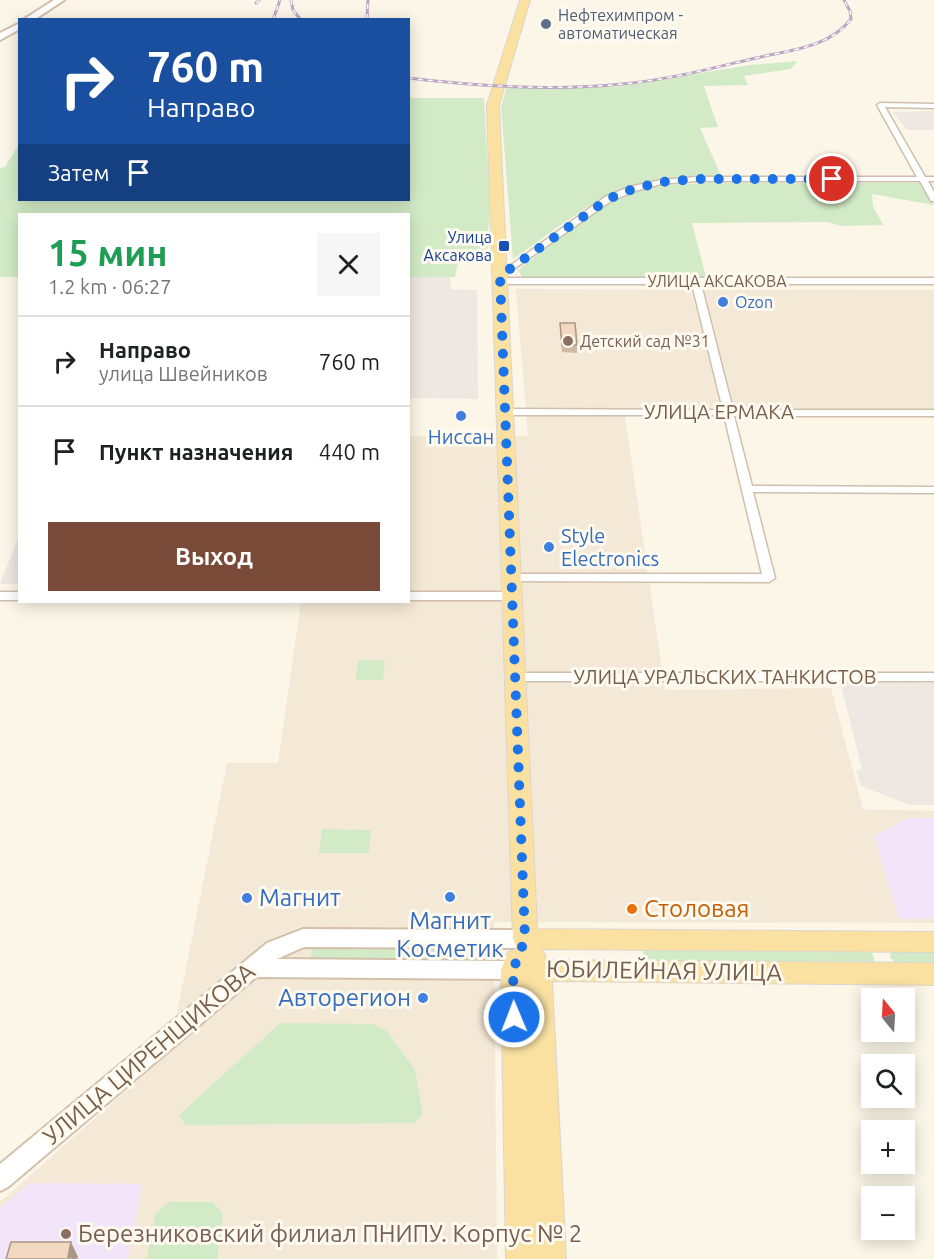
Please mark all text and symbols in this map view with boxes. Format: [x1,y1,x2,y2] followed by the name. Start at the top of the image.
[558,6,683,42] place label: Нефтехимпром - автоматическая
[539,17,553,31] marker: Нефтехимпром - автоматическая
[48,42,126,120] icon: right
[147,43,264,90] text: 760 m
[147,92,256,122] text: Направо
[806,153,857,204] pin
[122,156,155,189] icon: arrive
[48,160,110,185] text: Затем
[815,162,848,195] icon: arrive
[424,228,492,264] place label: Улица Аксакова
[48,232,168,273] text: 15 мин
[317,233,380,296] button: close
[497,239,511,253] marker: Улица Аксакова
[647,272,787,290] street label: УЛИЦА АКСАКОВА
[48,275,172,298] text: 1.2 km · 06:27
[735,293,773,311] place label: Ozon
[716,295,730,309] marker: Ozon
[580,332,710,350] place label: Детский сад №31
[561,334,575,348] marker: Детский сад №31
[99,337,191,362] text: Направо
[48,345,81,378] icon: right
[319,349,380,374] text: 760 m
[99,362,268,385] text: улица Швейников
[644,400,794,423] street label: УЛИЦА ЕРМАКА
[454,409,468,423] marker: Ниссан
[428,425,494,448] place label: Ниссан
[48,435,81,468] icon: arrive
[99,439,293,464] text: Пункт назначения
[319,439,380,464] text: 440 m
[48,522,380,591] button: Выход
[561,524,659,570] place label: Style Electronics
[542,540,556,554] marker: Style Electronics
[573,665,877,688] street label: УЛИЦА УРАЛЬСКИХ ТАНКИСТОВ
[259,884,341,911] place label: Магнит
[443,890,457,904] marker: Магнит Косметик
[240,891,254,905] marker: Магнит
[644,895,750,922] place label: Столовая
[625,902,639,916] marker: Столовая
[396,907,504,962] place label: Магнит Косметик
[546,954,783,986] street label: ЮБИЛЕЙНАЯ УЛИЦА
[38,957,260,1150] street label: УЛИЦА ЦИРЕНЩИКОВА
[278,984,411,1011] place label: Авторегион
[482,985,546,1049] position arrow
[861,988,915,1042] north arrow
[861,988,915,1240] map controls
[416,991,430,1005] marker: Авторегион
[861,1054,915,1108] button: search
[861,1120,915,1174] button: +
[861,1186,915,1240] button: −
[78,1220,582,1247] place label: Березниковский филиал ПНИПУ. Корпус № 2
[59,1227,73,1241] marker: Березниковский филиал ПНИПУ. Корпус № 2

